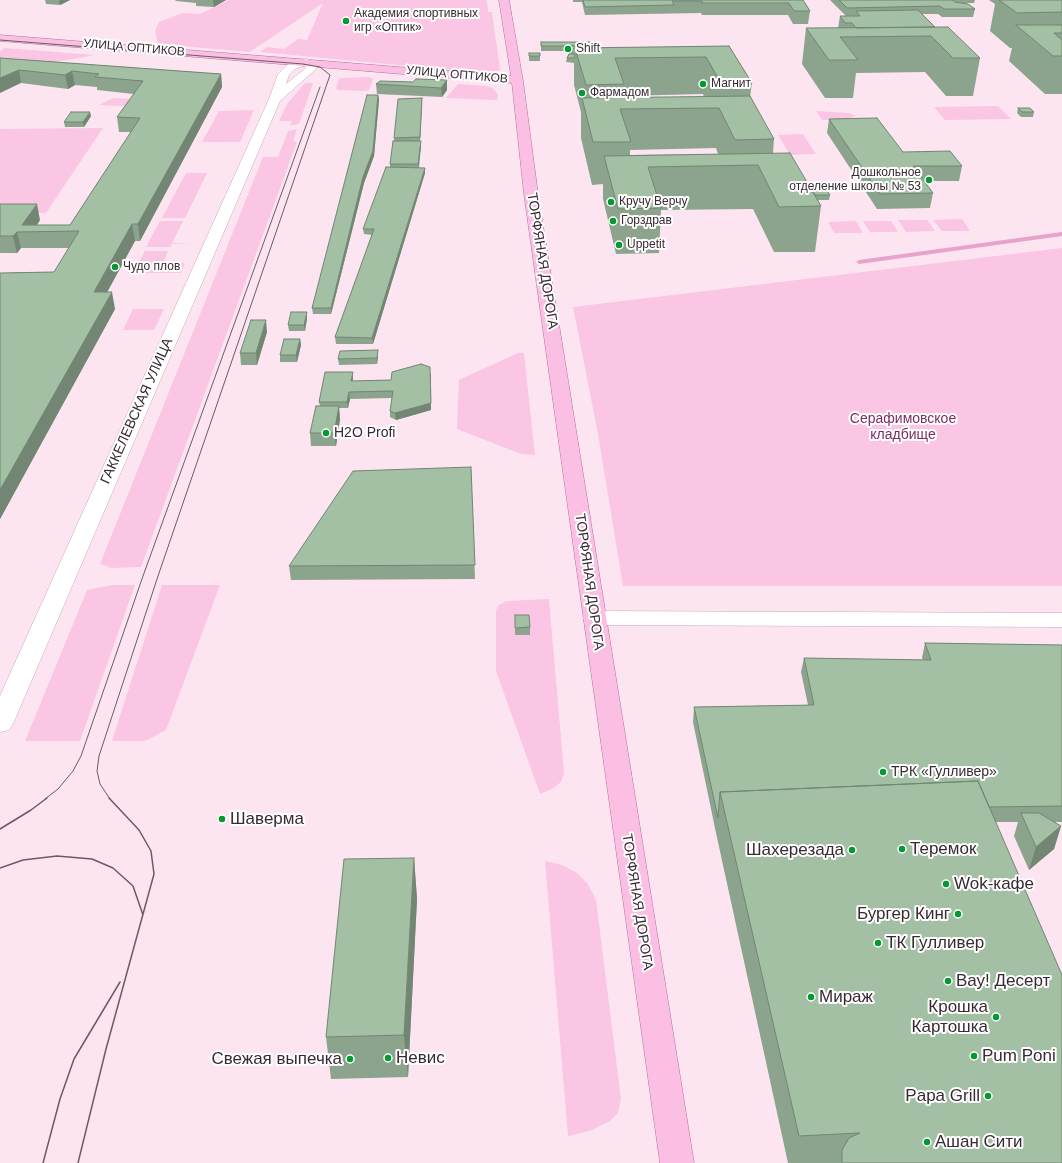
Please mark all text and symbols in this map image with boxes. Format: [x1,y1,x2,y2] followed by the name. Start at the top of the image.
[354,7,478,35] place label: Академия спортивных игр «Оптик»
[341,16,351,26] marker: Академия спортивных игр «Оптик»
[83,36,185,60] street label: УЛИЦА ОПТИКОВ
[576,42,600,56] place label: Shift
[563,44,573,54] marker: Shift
[406,63,508,87] street label: УЛИЦА ОПТИКОВ
[711,77,751,91] place label: Магнит
[698,79,708,89] marker: Магнит
[590,86,649,100] place label: Фармадом
[577,88,587,98] marker: Фармадом
[789,166,921,194] place label: Дошкольное отделение школы № 53
[924,175,934,185] marker: Дошкольное отделение школы № 53
[523,192,561,330] street label: ТОРФЯНАЯ ДОРОГА
[619,195,687,209] place label: Кручу Верчу
[606,197,616,207] marker: Кручу Верчу
[621,214,672,228] place label: Горздрав
[608,216,618,226] marker: Горздрав
[627,238,665,252] place label: Uppetit
[614,240,624,250] marker: Uppetit
[123,260,180,274] place label: Чудо плов
[110,262,120,272] marker: Чудо плов
[97,335,177,487] street label: ГАККЕЛЕВСКАЯ УЛИЦА
[850,411,956,444] park label: Серафимовское кладбище
[334,425,395,441] place label: H2O Profi
[321,428,331,438] marker: H2O Profi
[571,513,607,651] street label: ТОРФЯНАЯ ДОРОГА
[891,764,997,780] place label: ТРК «Гулливер»
[878,767,888,777] marker: ТРК «Гулливер»
[230,809,304,829] place label: Шаверма
[217,814,227,824] marker: Шаверма
[618,833,656,971] street label: ТОРФЯНАЯ ДОРОГА
[910,839,976,859] place label: Теремок
[746,840,844,860] place label: Шахерезада
[897,844,907,854] marker: Теремок
[847,845,857,855] marker: Шахерезада
[954,874,1034,894] place label: Wok-кафе
[941,879,951,889] marker: Wok-кафе
[857,904,950,924] place label: Бургер Кинг
[953,909,963,919] marker: Бургер Кинг
[886,933,984,953] place label: ТК Гулливер
[873,938,883,948] marker: ТК Гулливер
[956,971,1050,991] place label: Вау! Десерт
[943,976,953,986] marker: Вау! Десерт
[819,987,873,1007] place label: Мираж
[806,992,816,1002] marker: Мираж
[912,997,988,1037] place label: Крошка Картошка
[991,1012,1001,1022] marker: Крошка Картошка
[982,1046,1056,1066] place label: Pum Poni
[396,1048,445,1068] place label: Невис
[211,1049,342,1069] place label: Свежая выпечка
[969,1051,979,1061] marker: Pum Poni
[383,1053,393,1063] marker: Невис
[345,1054,355,1064] marker: Свежая выпечка
[905,1086,980,1106] place label: Papa Grill
[983,1091,993,1101] marker: Papa Grill
[935,1132,1023,1152] place label: Ашан Сити
[922,1137,932,1147] marker: Ашан Сити

